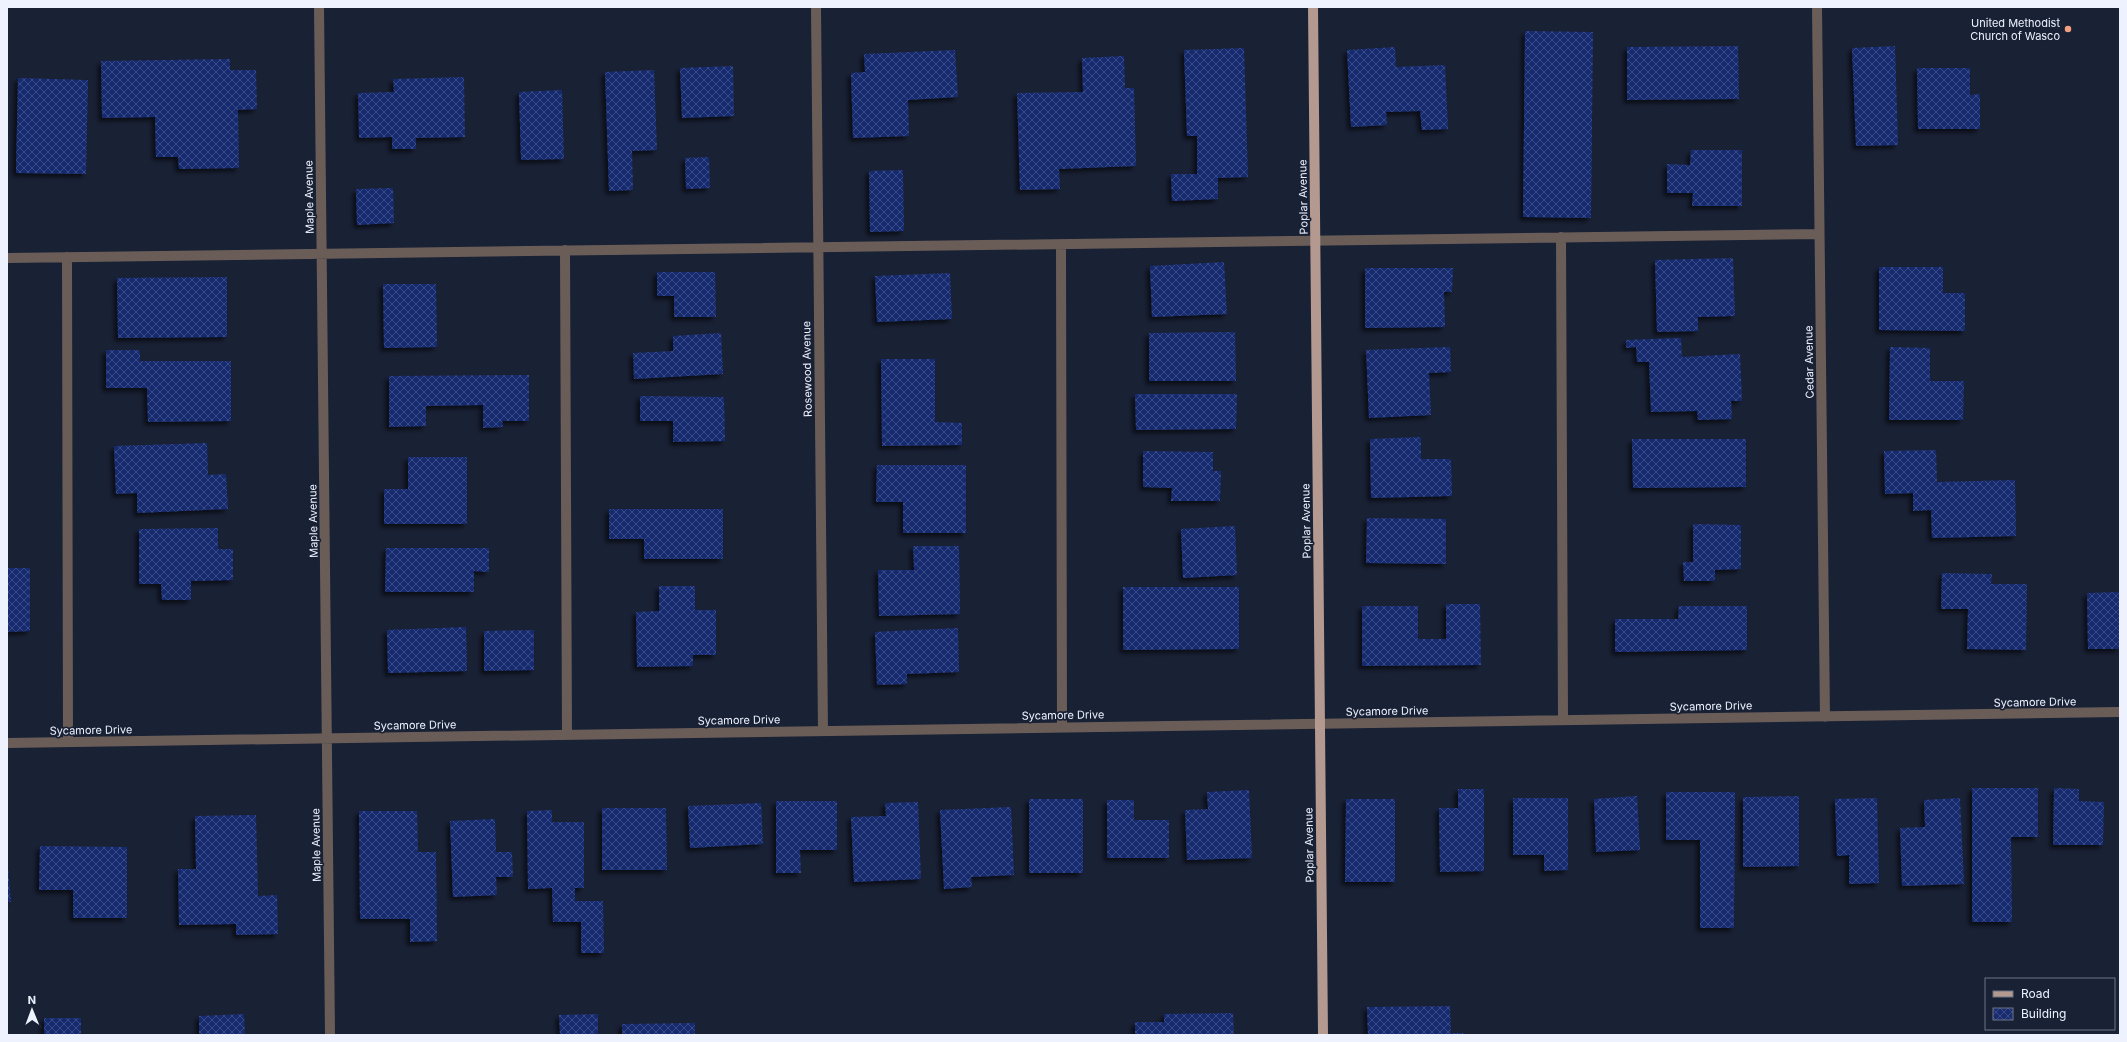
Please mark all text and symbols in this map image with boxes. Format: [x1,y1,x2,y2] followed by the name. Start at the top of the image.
[1970,16,2060,43] place label: United Methodist Church of Wasco
[2063,24,2073,34] marker: United Methodist Church of Wasco
[1295,159,1311,235] street label: Poplar Avenue
[301,160,317,234] street label: Maple Avenue
[799,321,815,417] street label: Rosewood Avenue
[1801,325,1817,399] street label: Cedar Avenue
[1298,483,1314,559] street label: Poplar Avenue
[305,484,321,558] street label: Maple Avenue
[1994,694,2076,710] street label: Sycamore Drive
[1670,698,1752,714] street label: Sycamore Drive
[1346,703,1428,719] street label: Sycamore Drive
[1022,707,1104,723] street label: Sycamore Drive
[698,712,780,728] street label: Sycamore Drive
[374,717,456,733] street label: Sycamore Drive
[50,722,132,738] street label: Sycamore Drive
[1301,807,1317,883] street label: Poplar Avenue
[308,808,324,882] street label: Maple Avenue
[1985,978,2115,1030] legend
[2021,986,2050,1001] text: Road
[12,990,52,1030] north arrow
[28,993,36,1007] text: N
[2021,1006,2066,1021] text: Building

